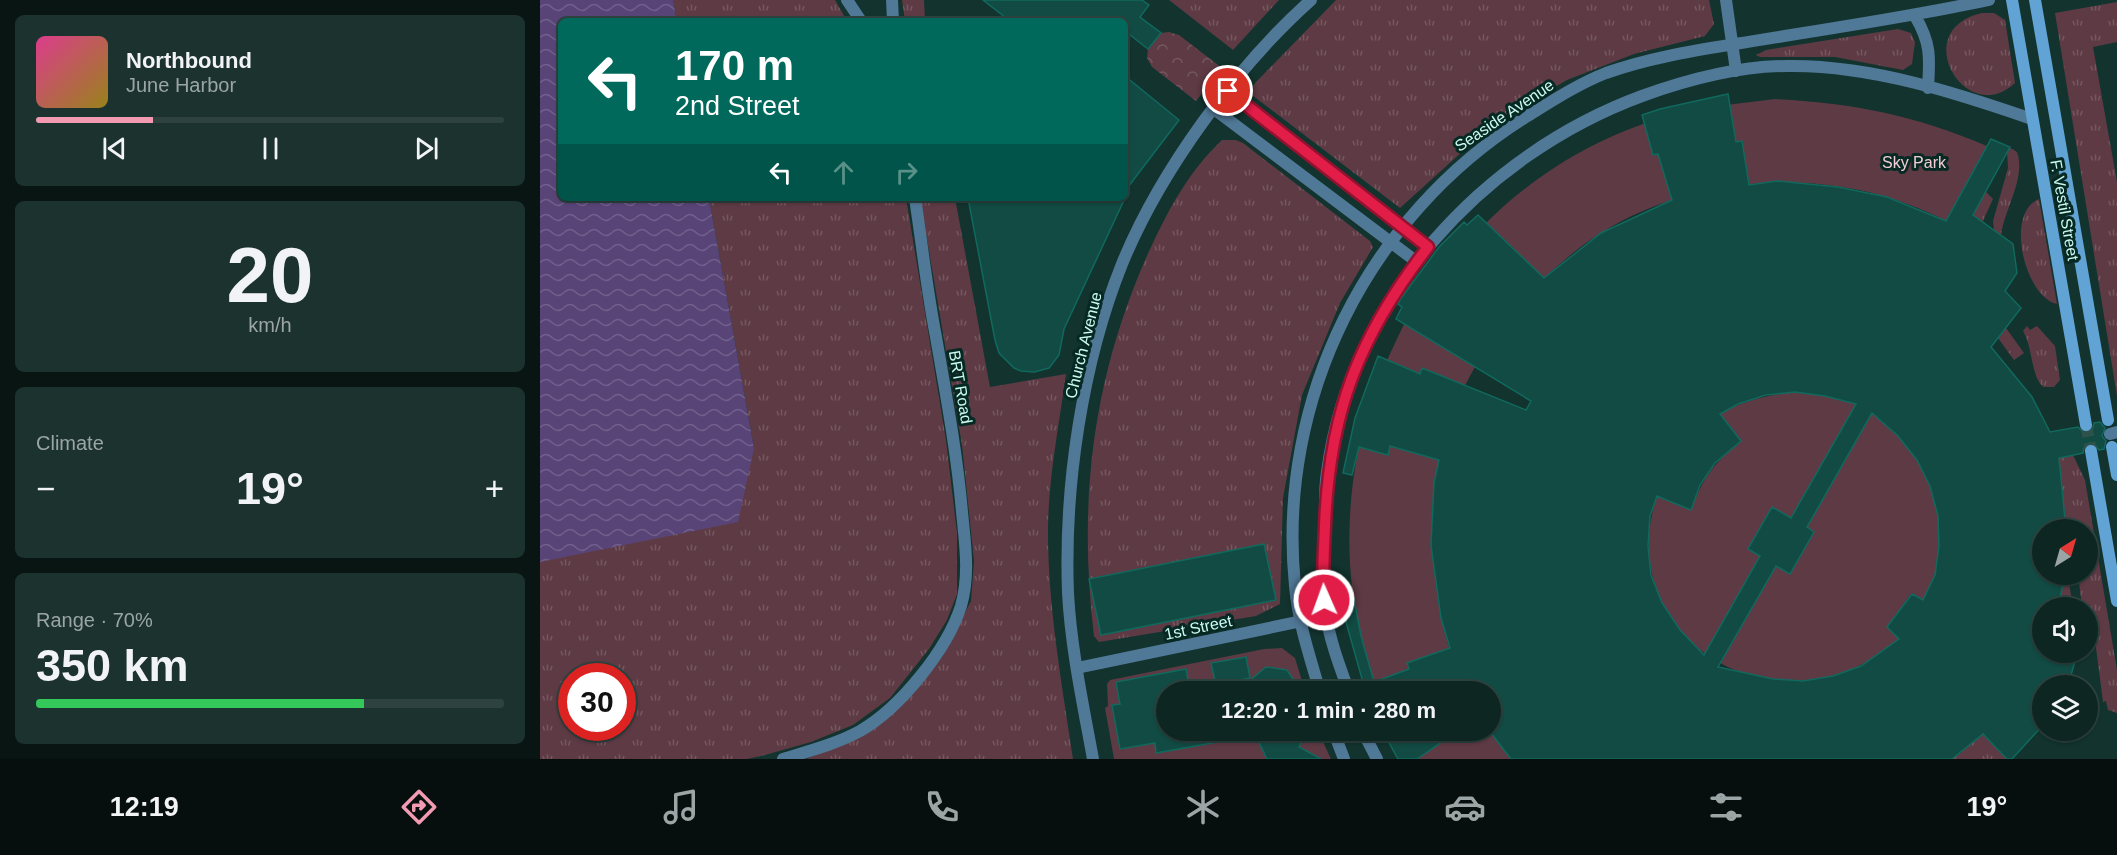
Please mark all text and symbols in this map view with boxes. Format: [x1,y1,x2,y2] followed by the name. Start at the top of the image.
[576,42,654,120] icon: left
[675,42,794,89] text: 170 m
[126,48,252,73] text: Northbound
[1202,65,1253,116] pin
[126,74,236,96] text: June Harbor
[1211,74,1244,107] icon: arrive
[1452,76,1557,155] street label: Seaside Avenue
[675,91,800,121] text: 2nd Street
[98,132,131,165] icon: previous
[254,132,287,165] icon: pause
[410,132,443,165] icon: next
[1882,154,1947,171] park label: Sky Park
[764,156,797,189] icon: left
[827,156,860,189] icon: ahead
[890,156,923,189] icon: right
[2047,158,2082,262] street label: F. Vestil Street
[227,231,313,319] text: 20
[1062,290,1105,400] street label: Church Avenue
[248,314,292,336] text: km/h
[946,349,975,425] street label: BRT Road
[36,432,104,454] text: Climate
[236,463,304,514] text: 19°
[36,470,55,507] text: −
[485,470,504,507] text: +
[2032,519,2098,585] north arrow
[2032,519,2098,741] map controls
[1292,568,1356,632] position arrow
[2032,597,2098,663] button: sound
[36,609,153,631] text: Range · 70%
[1163,612,1234,643] street label: 1st Street
[36,640,189,691] text: 350 km
[558,663,636,741] speed limit sign: 30
[2032,675,2098,741] button: layers
[1221,698,1436,723] text: 12:20 · 1 min · 280 m
[398,786,440,828] icon: directions
[660,786,702,828] icon: music
[921,786,963,828] icon: phone
[1182,786,1224,828] icon: climate
[1444,786,1486,828] icon: car
[1705,786,1747,828] icon: filters
[110,792,179,822] text: 12:19
[1966,792,2007,822] text: 19°

